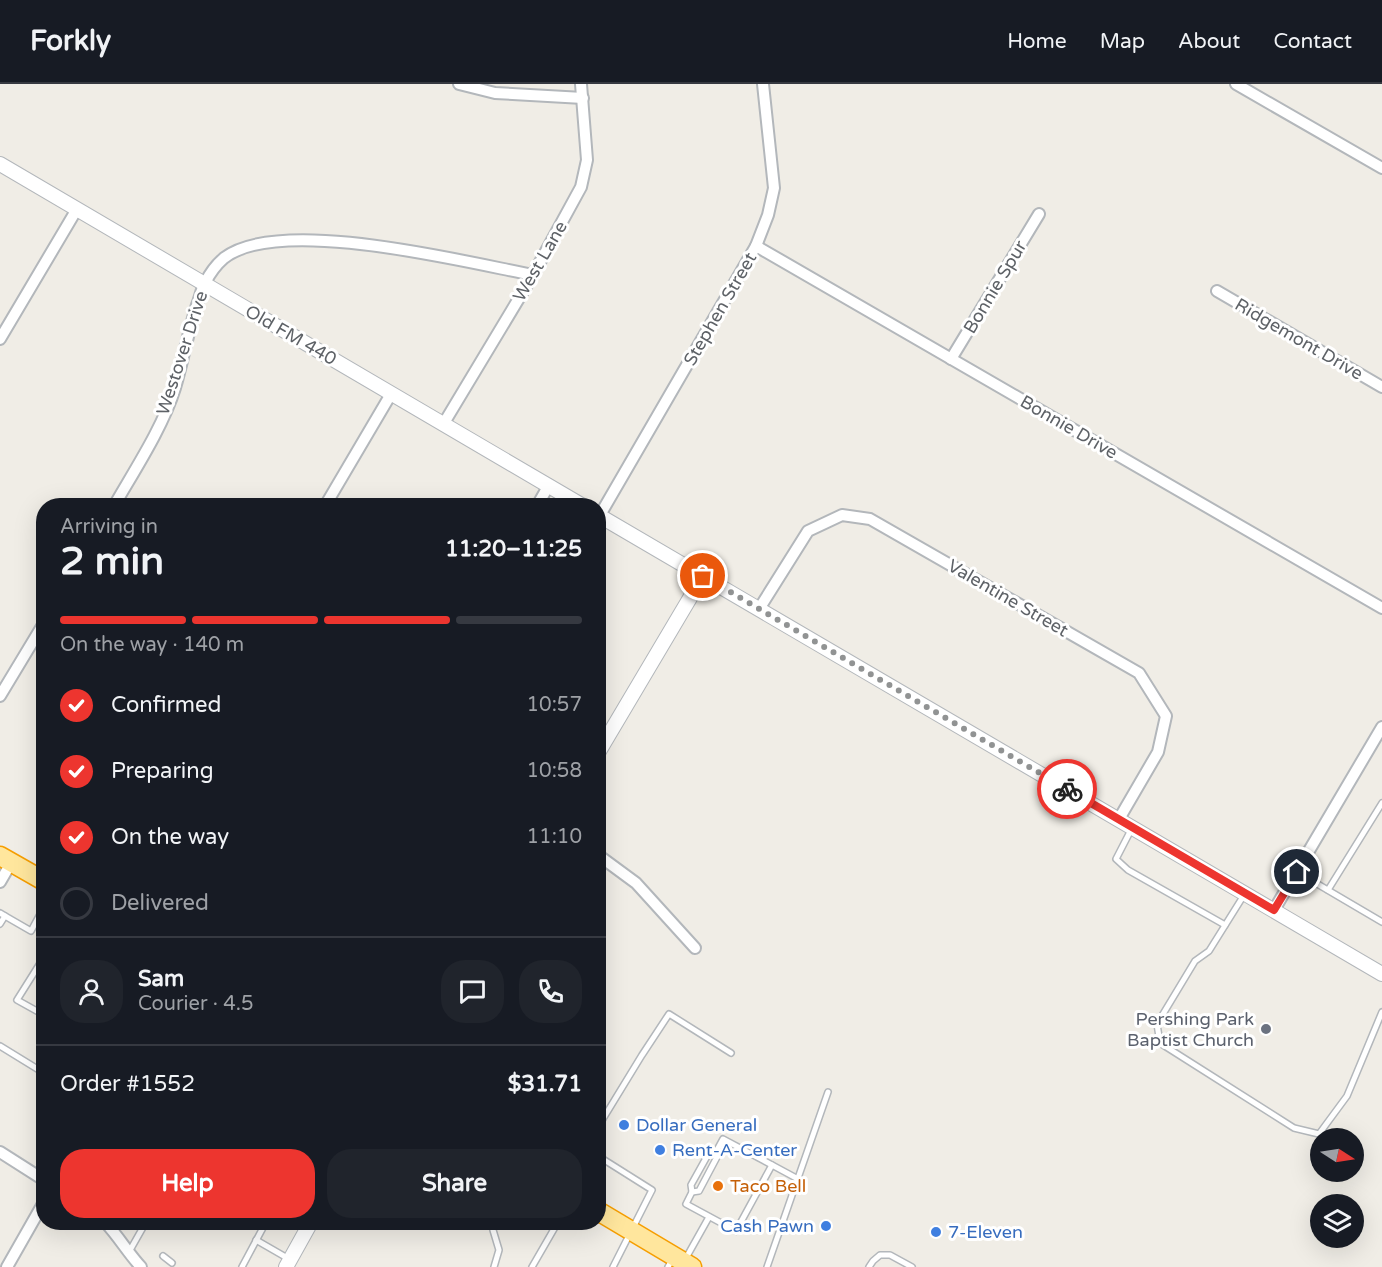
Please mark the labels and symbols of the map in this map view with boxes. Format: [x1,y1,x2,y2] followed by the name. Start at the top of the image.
[508,217,572,305] street label: West Lane
[959,236,1031,338] street label: Bonnie Spur
[679,248,761,370] street label: Stephen Street
[152,288,212,418] street label: Westover Drive
[1231,293,1367,385] street label: Ridgemont Drive
[241,300,341,370] street label: Old FM 440
[1016,390,1122,464] street label: Bonnie Drive
[677,550,728,601] pin
[944,555,1072,642] street label: Valentine Street
[1037,759,1097,819] courier
[1271,846,1322,897] pin
[1127,1008,1254,1051] place label: Pershing Park Baptist Church
[1259,1022,1273,1036] marker: Pershing Park Baptist Church
[636,1114,757,1136] place label: Dollar General
[617,1118,631,1132] marker: Dollar General
[1310,1128,1364,1182] north arrow
[672,1139,797,1161] place label: Rent-A-Center
[653,1143,667,1157] marker: Rent-A-Center
[730,1175,806,1197] place label: Taco Bell
[711,1179,725,1193] marker: Taco Bell
[720,1215,814,1237] place label: Cash Pawn
[819,1219,833,1233] marker: Cash Pawn
[948,1221,1023,1243] place label: 7-Eleven
[929,1225,943,1239] marker: 7-Eleven

